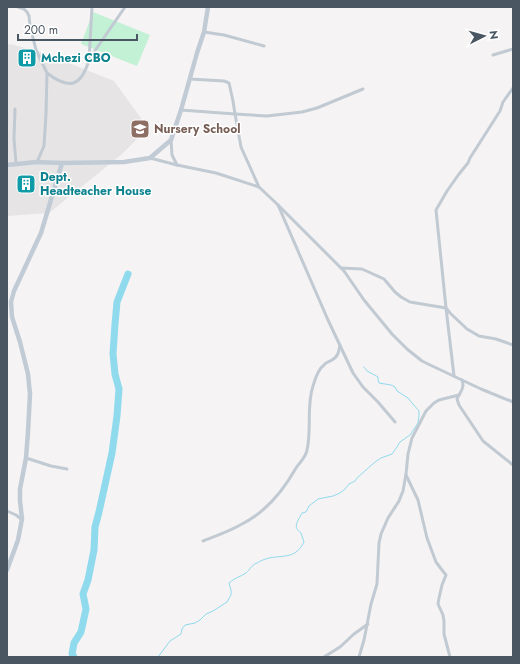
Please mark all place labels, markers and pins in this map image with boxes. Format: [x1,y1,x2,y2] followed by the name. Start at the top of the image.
[16,47,38,69] building icon: Mchezi CBO
[41,49,111,67] place label: Mchezi CBO
[129,118,151,140] school or university icon: Nursery School
[154,120,241,138] place label: Nursery School
[40,168,151,200] place label: Dept. Headteacher House
[15,173,37,195] building icon: Dept. Headteacher House

